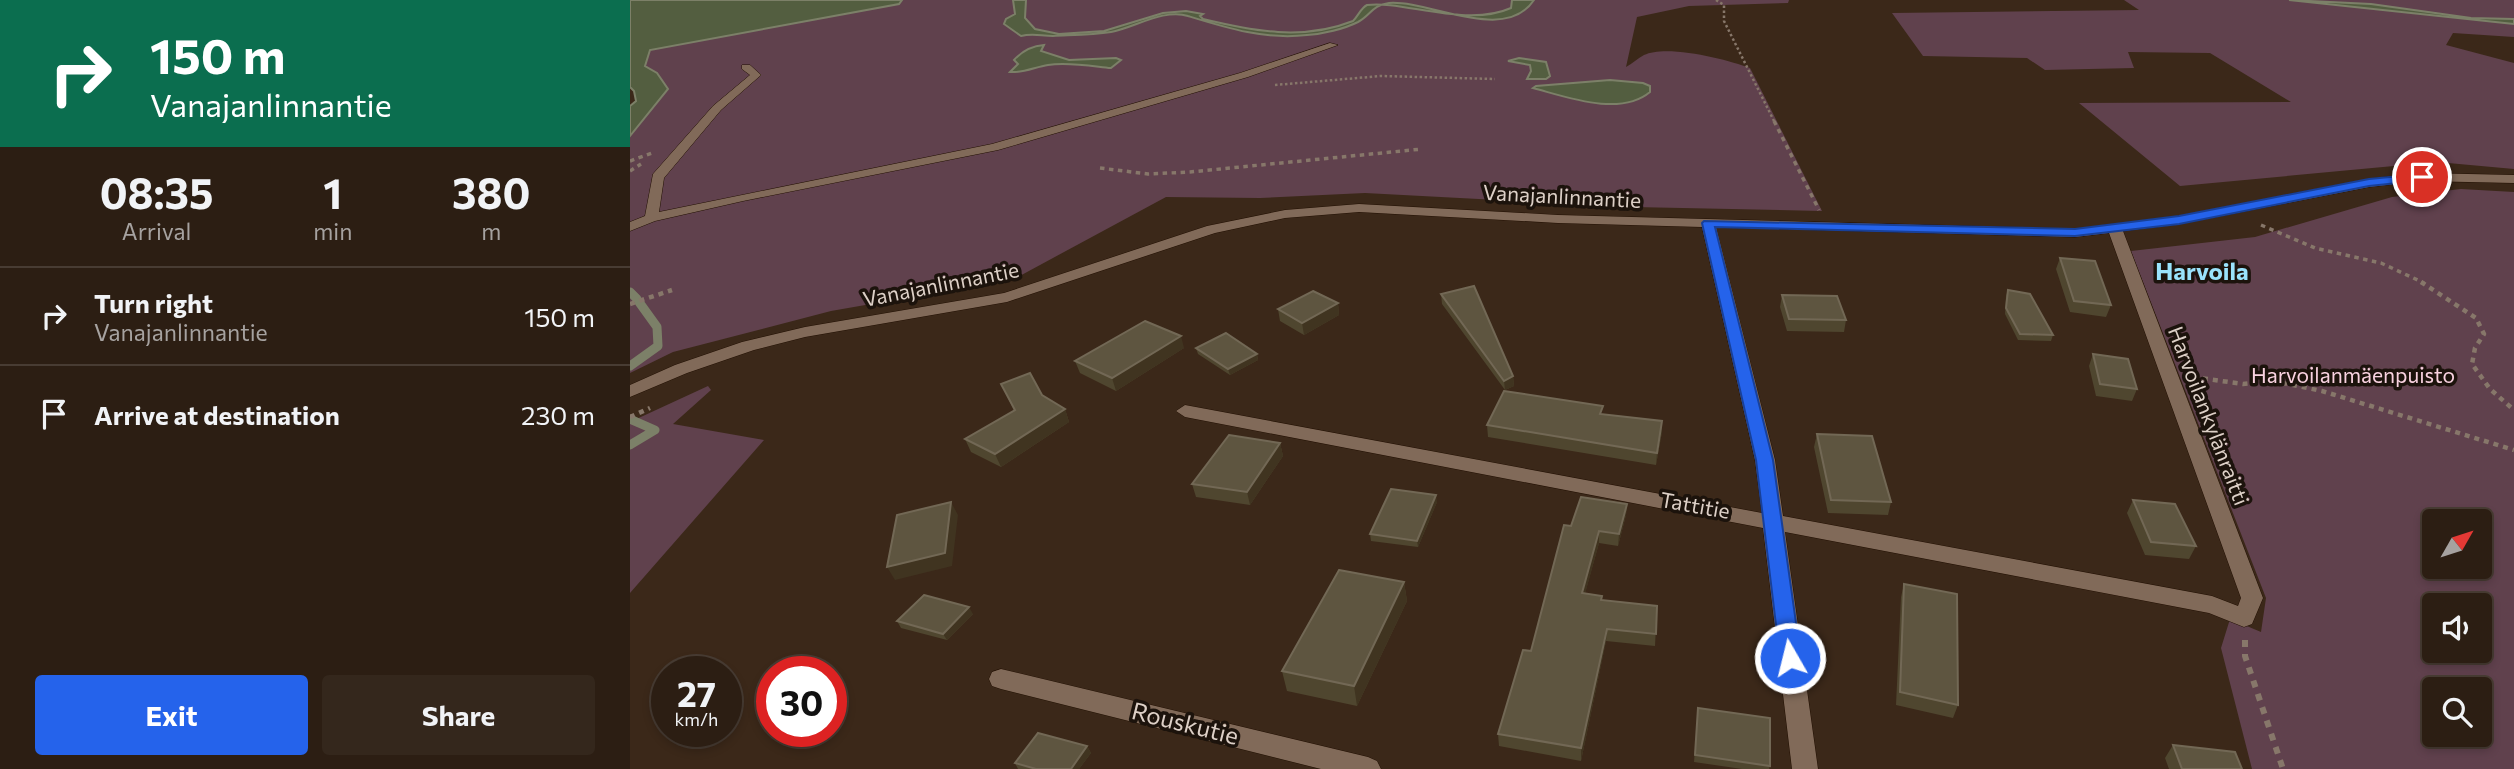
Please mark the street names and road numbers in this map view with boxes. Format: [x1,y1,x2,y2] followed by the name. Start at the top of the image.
[1482,179,1642,212] street label: Vanajanlinnantie
[860,256,1021,311] street label: Vanajanlinnantie
[2164,323,2255,508] street label: Harvoilankylänraitti
[1658,486,1732,523] street label: Tattitie
[1129,695,1242,750] street label: Rouskutie

